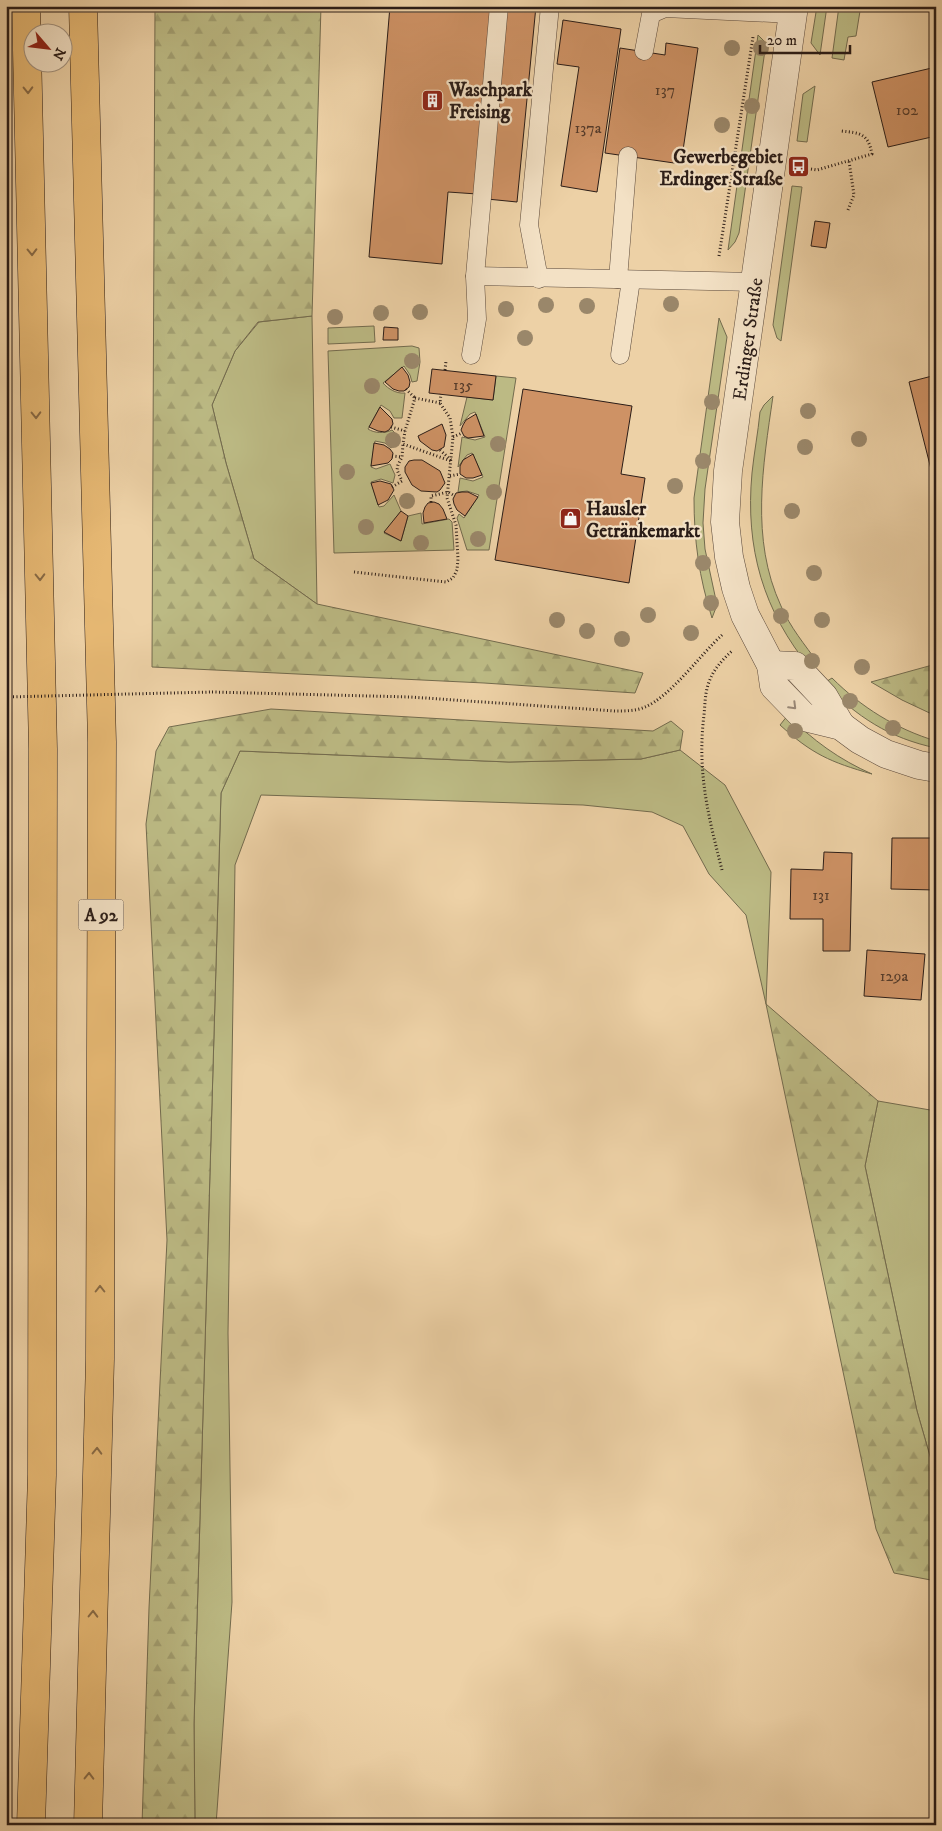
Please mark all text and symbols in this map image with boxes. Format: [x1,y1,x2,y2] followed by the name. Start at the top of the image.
[22,22,72,72] north arrow
[760,22,850,54] scale bar
[767,31,797,50] text: 20 m
[48,44,69,63] text: N
[448,79,532,124] place label: Waschpark Freising
[655,80,675,100] house number: 137
[23,86,33,94] one-way arrow
[421,88,445,112] building icon: Waschpark Freising
[896,100,918,120] house number: 102
[574,118,602,138] house number: 137a
[659,146,784,191] place label: Gewerbegebiet Erdinger Straße
[787,155,811,179] bus stop icon: Gewerbegebiet Erdinger Straße
[27,249,37,257] one-way arrow
[728,276,768,402] street label: Erdinger Straße
[453,375,473,395] house number: 135
[31,412,41,419] one-way arrow
[586,498,701,543] place label: Hausler Getränkemarkt
[558,507,582,531] shop icon: Hausler Getränkemarkt
[34,574,45,582] one-way arrow
[787,700,796,709] one-way arrow
[812,885,830,905] house number: 131
[78,900,124,930] road number: A 92
[880,966,908,986] house number: 129a
[95,1284,105,1292] one-way arrow
[92,1447,103,1455] one-way arrow
[88,1609,99,1617] one-way arrow
[84,1772,95,1780] one-way arrow

